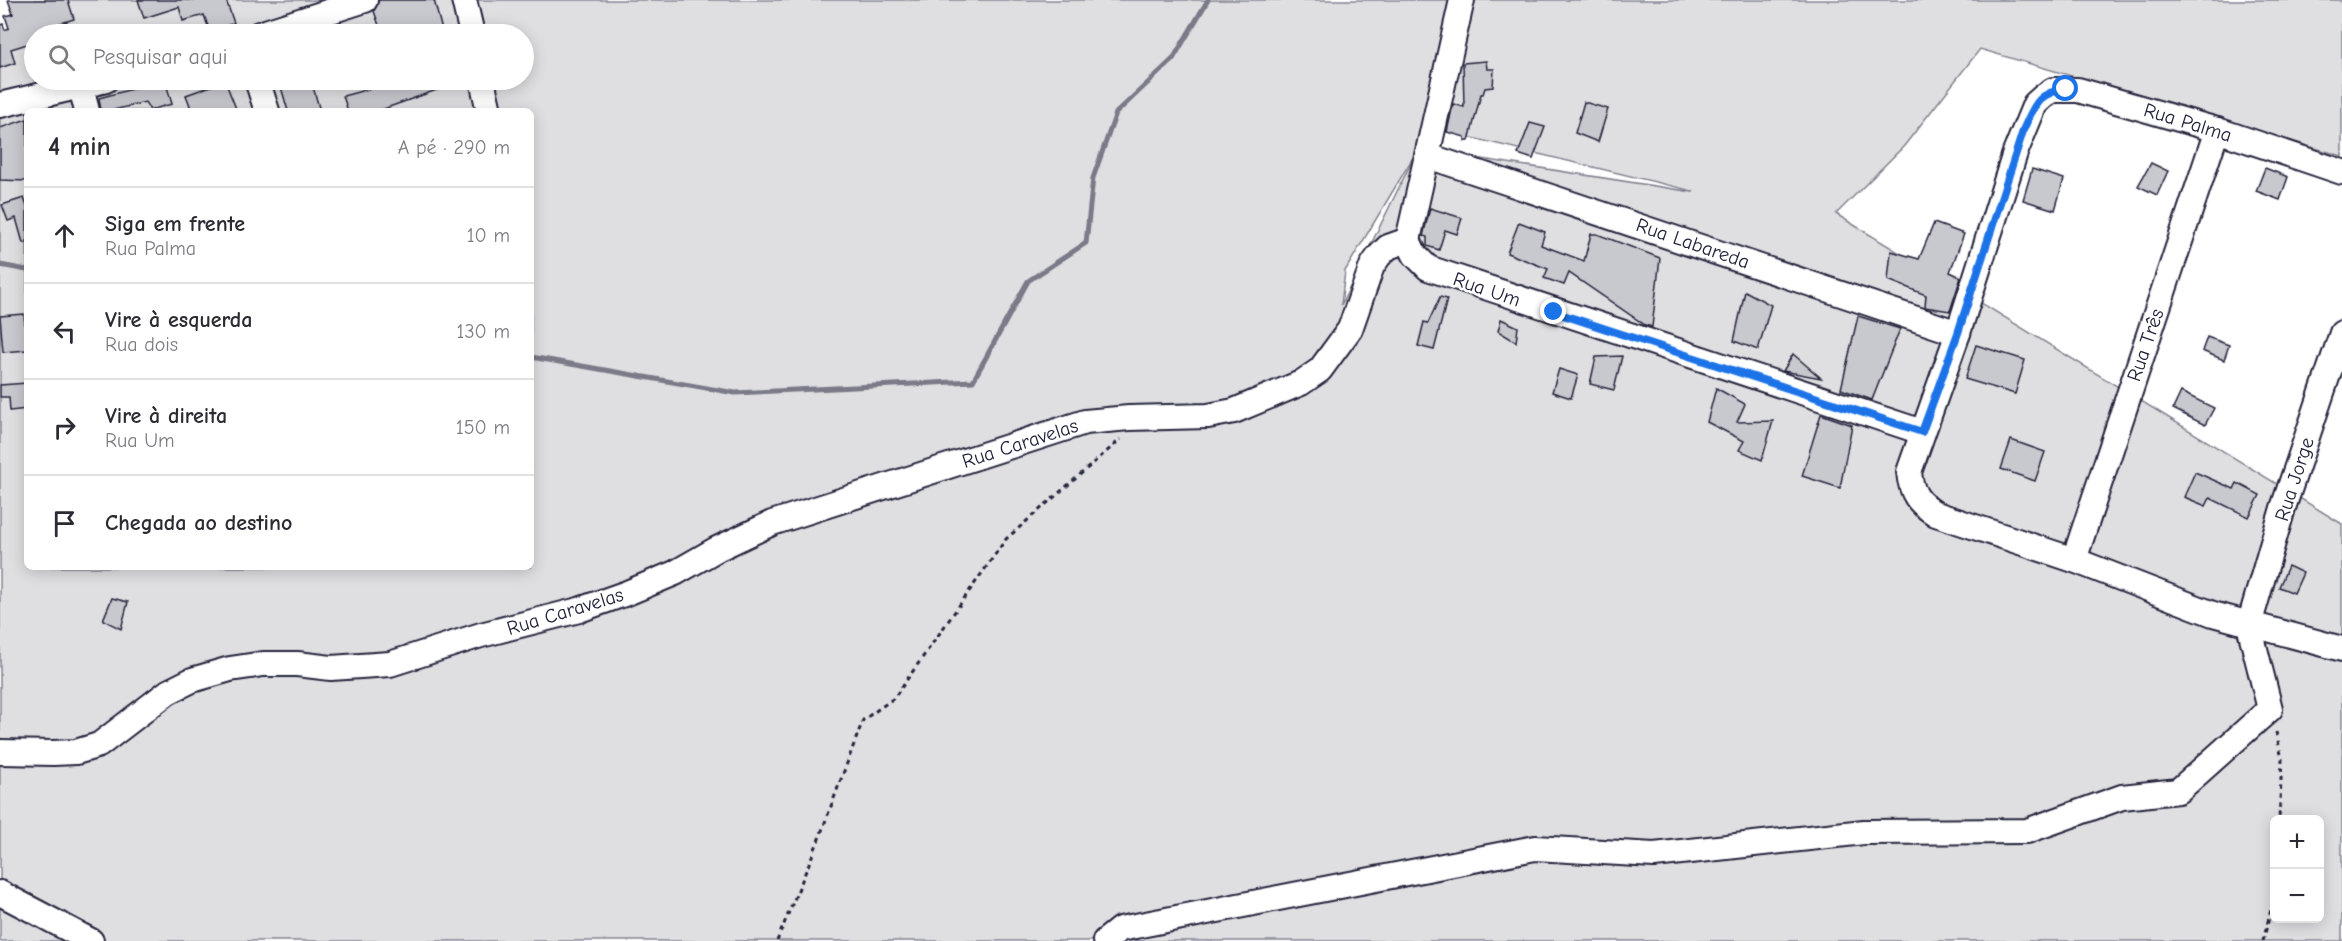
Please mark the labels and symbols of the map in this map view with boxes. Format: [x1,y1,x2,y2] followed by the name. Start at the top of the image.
[2052,75,2078,101] route start
[2141,98,2235,147] street label: Rua Palma
[1633,213,1753,274] street label: Rua Labareda
[1450,267,1523,312] street label: Rua Um
[1540,298,1566,324] route end
[2122,306,2169,384] street label: Rua Três
[959,414,1081,473] street label: Rua Caravelas
[2270,434,2319,524] street label: Rua Jorge
[504,583,626,640] street label: Rua Caravelas

